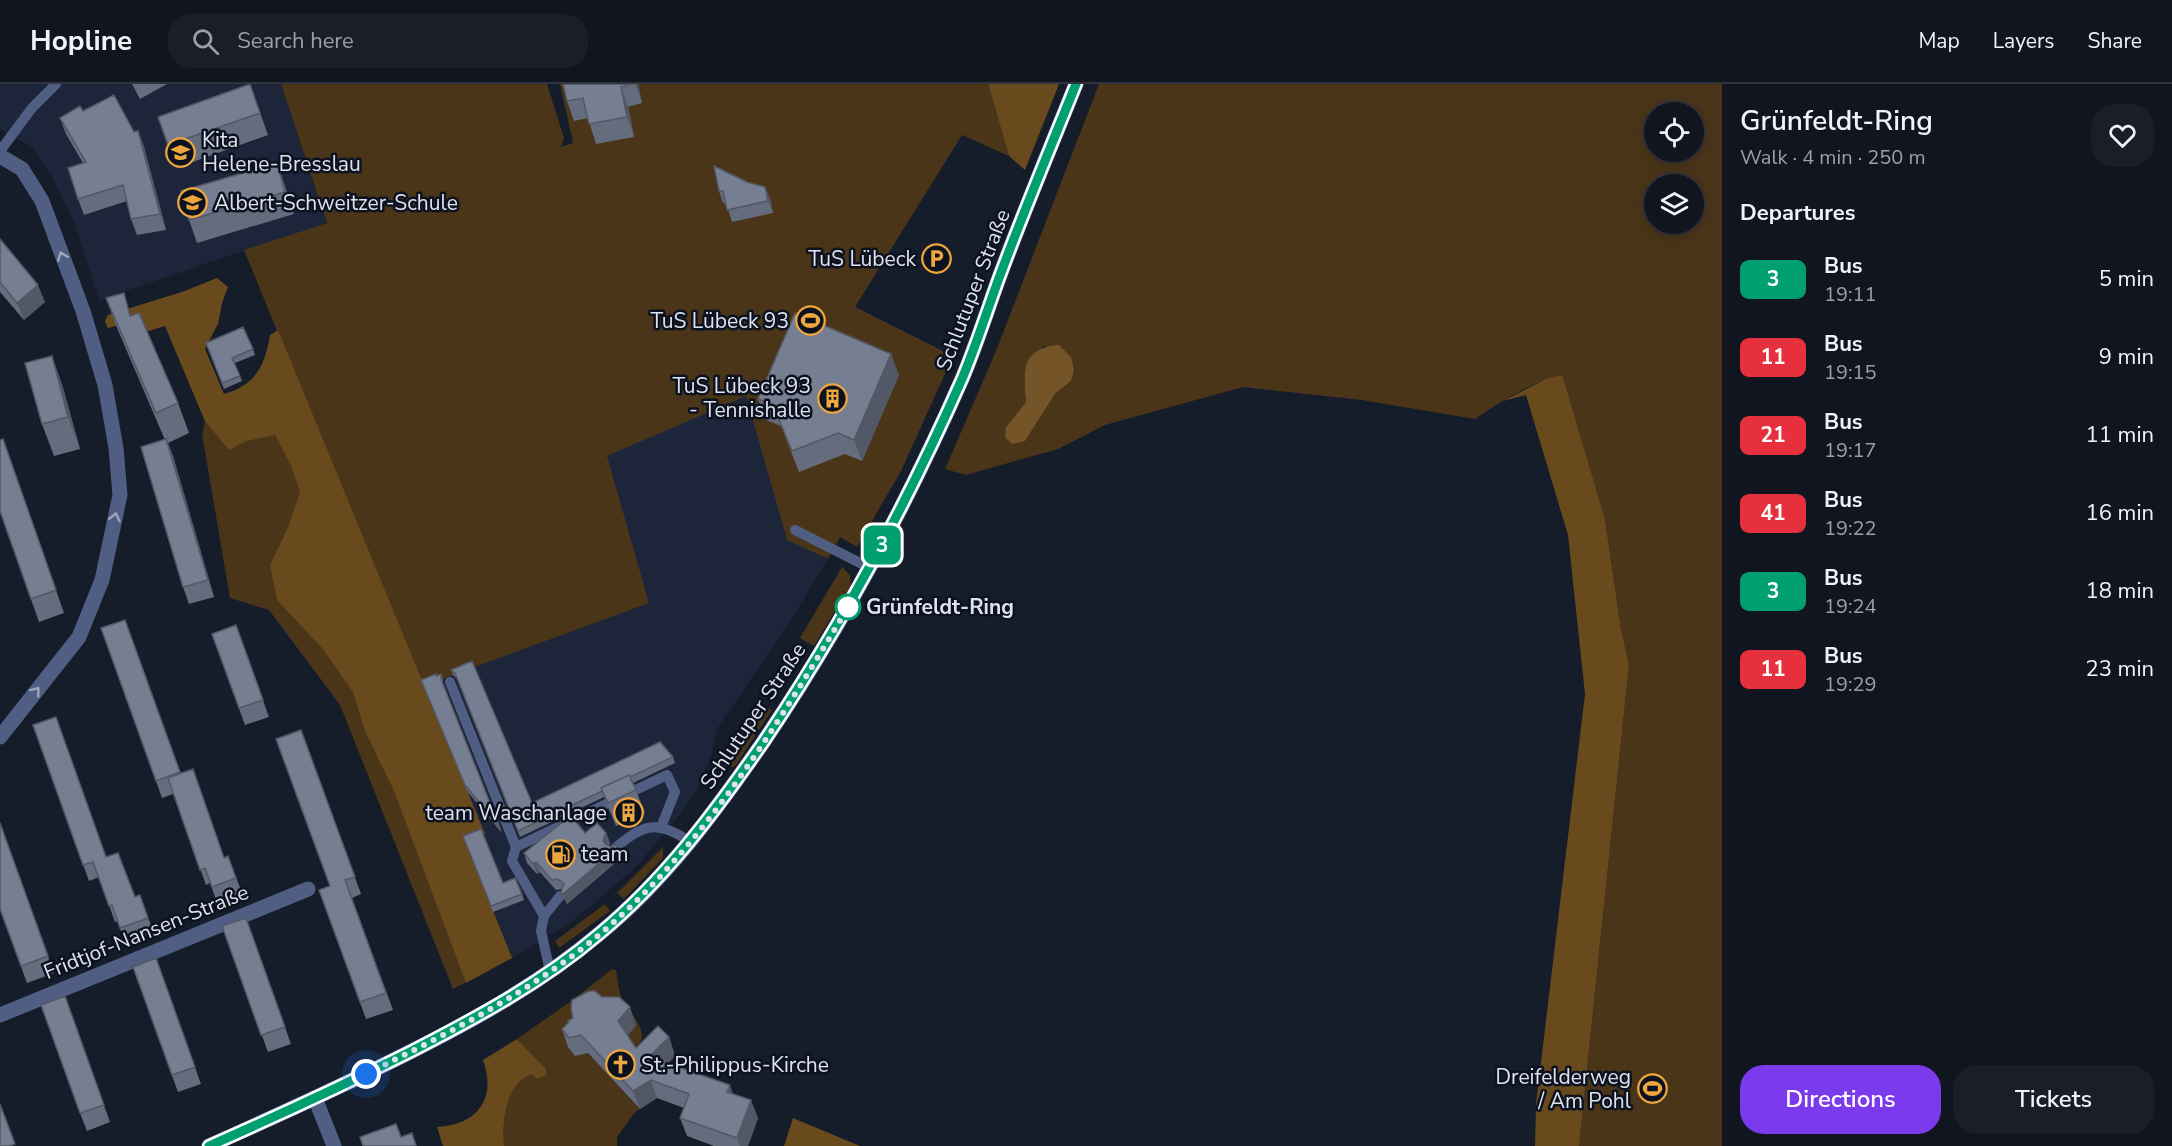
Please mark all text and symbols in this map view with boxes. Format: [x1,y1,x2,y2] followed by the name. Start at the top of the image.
[168,14,588,68] search box
[30,22,132,60] text: Hopline
[189,25,222,58] icon: search
[237,26,354,56] text: Search here
[1918,27,1960,55] text: Map
[1993,27,2054,55] text: Layers
[2087,27,2142,55] text: Share
[1644,102,1704,234] map controls
[1644,102,1704,162] button: locate
[1740,102,1933,140] text: Grünfeldt-Ring
[2091,104,2154,167] button: heart
[202,126,361,178] place label: Kita Helene-Bresslau
[165,136,197,168] school or university icon: Kita Helene-Bresslau
[1740,144,1926,171] text: Walk · 4 min · 250 m
[1644,174,1704,234] button: layers
[177,187,209,219] school or university icon: Albert-Schweitzer-Schule
[214,189,458,217] place label: Albert-Schweitzer-Schule
[1740,198,1855,228] text: Departures
[929,205,1017,375] street label: Schlutuper Straße
[921,243,953,275] parking icon: TuS Lübeck
[808,245,916,273] place label: TuS Lübeck
[57,251,69,262] one-way arrow
[1824,251,1863,281] text: Bus
[2099,264,2154,294] text: 5 min
[1767,265,1779,293] text: 3
[1824,281,1877,308] text: 19:11
[794,305,826,337] sports icon: TuS Lübeck 93
[651,307,789,335] place label: TuS Lübeck 93
[1824,329,1863,359] text: Bus
[2099,342,2154,372] text: 9 min
[1760,343,1786,371] text: 11
[1824,359,1877,386] text: 19:15
[673,372,811,424] place label: TuS Lübeck 93 - Tennishalle
[816,382,848,414] building icon: TuS Lübeck 93 - Tennishalle
[1824,407,1863,437] text: Bus
[2086,420,2154,450] text: 11 min
[1760,421,1786,449] text: 21
[1824,437,1877,464] text: 19:17
[1824,485,1863,515] text: Bus
[2086,498,2154,528] text: 16 min
[1760,499,1786,527] text: 41
[108,512,121,522] one-way arrow
[1824,515,1877,542] text: 19:22
[862,526,902,564] line badge: 3
[876,531,888,559] text: 3
[1824,563,1863,593] text: Bus
[2086,576,2154,606] text: 18 min
[1767,577,1779,605] text: 3
[866,593,1014,621] place label: Grünfeldt-Ring
[1824,593,1877,620] text: 19:24
[835,594,861,620] marker: Grünfeldt-Ring
[694,637,812,795] street label: Schlutuper Straße
[1824,641,1863,671] text: Bus
[2086,654,2154,684] text: 23 min
[1760,655,1786,683] text: 11
[1824,671,1877,698] text: 19:29
[29,687,40,698] one-way arrow
[612,797,644,829] building icon: team Waschanlage
[425,799,607,827] place label: team Waschanlage
[544,838,576,870] fuel station icon: team
[581,840,629,868] place label: team
[39,878,253,986] street label: Fridtjof-Nansen-Straße
[604,1049,636,1081] church icon: St.-Philippus-Kirche
[641,1051,829,1079] place label: St.-Philippus-Kirche
[351,1059,381,1089] your location
[1495,1063,1632,1115] place label: Dreifelderweg / Am Pohl
[1740,1065,1941,1134] button: Directions
[1953,1065,2154,1134] button: Tickets
[1636,1073,1668,1105] sports icon: Dreifelderweg / Am Pohl

